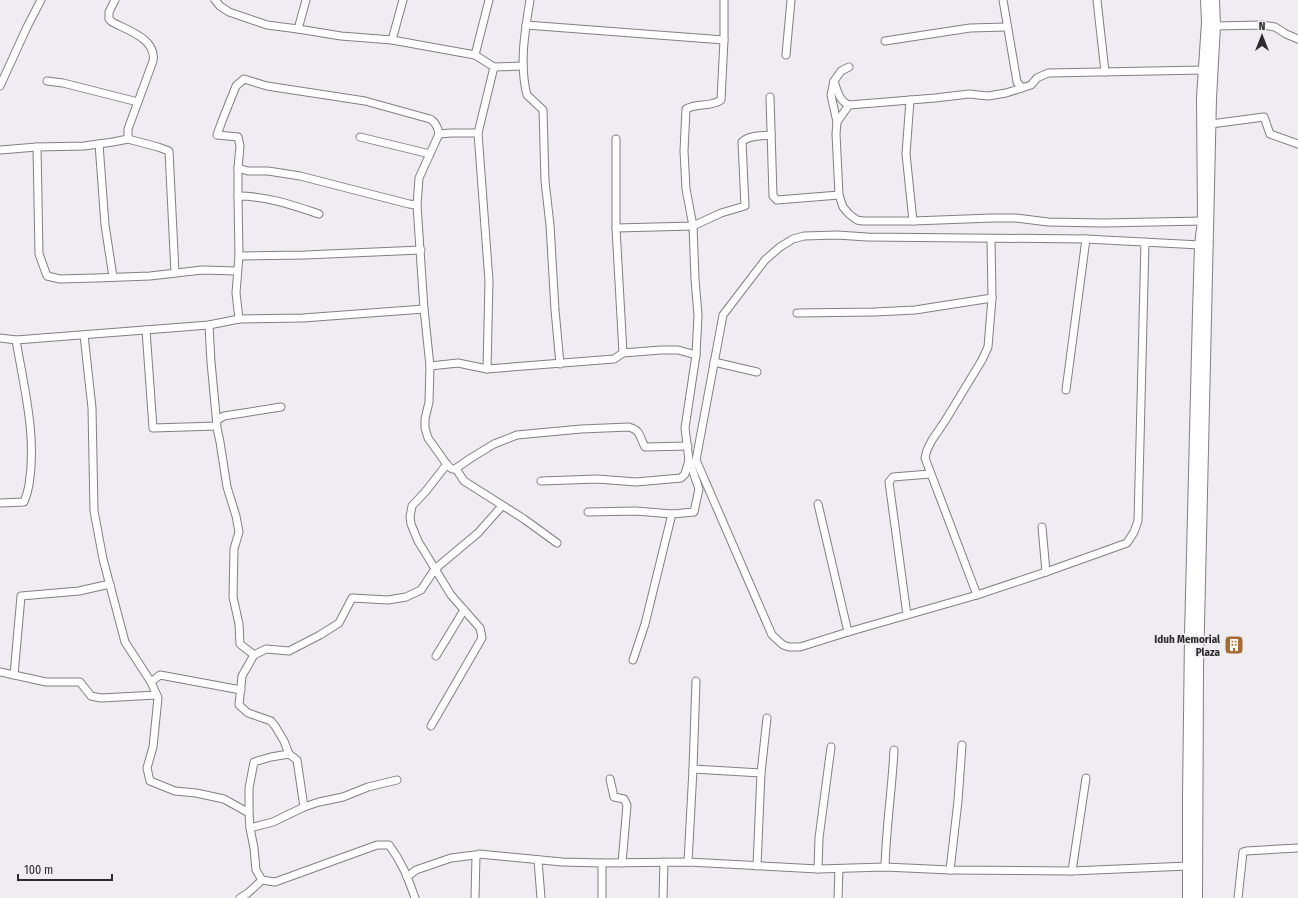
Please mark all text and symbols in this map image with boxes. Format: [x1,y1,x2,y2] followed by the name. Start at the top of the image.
[1242,16,1282,56] north arrow
[1259,20,1265,33] text: N
[1154,633,1221,659] place label: Iduh Memorial Plaza
[1223,634,1245,656] building icon: Iduh Memorial Plaza
[18,856,112,882] scale bar
[24,863,53,877] text: 100 m

